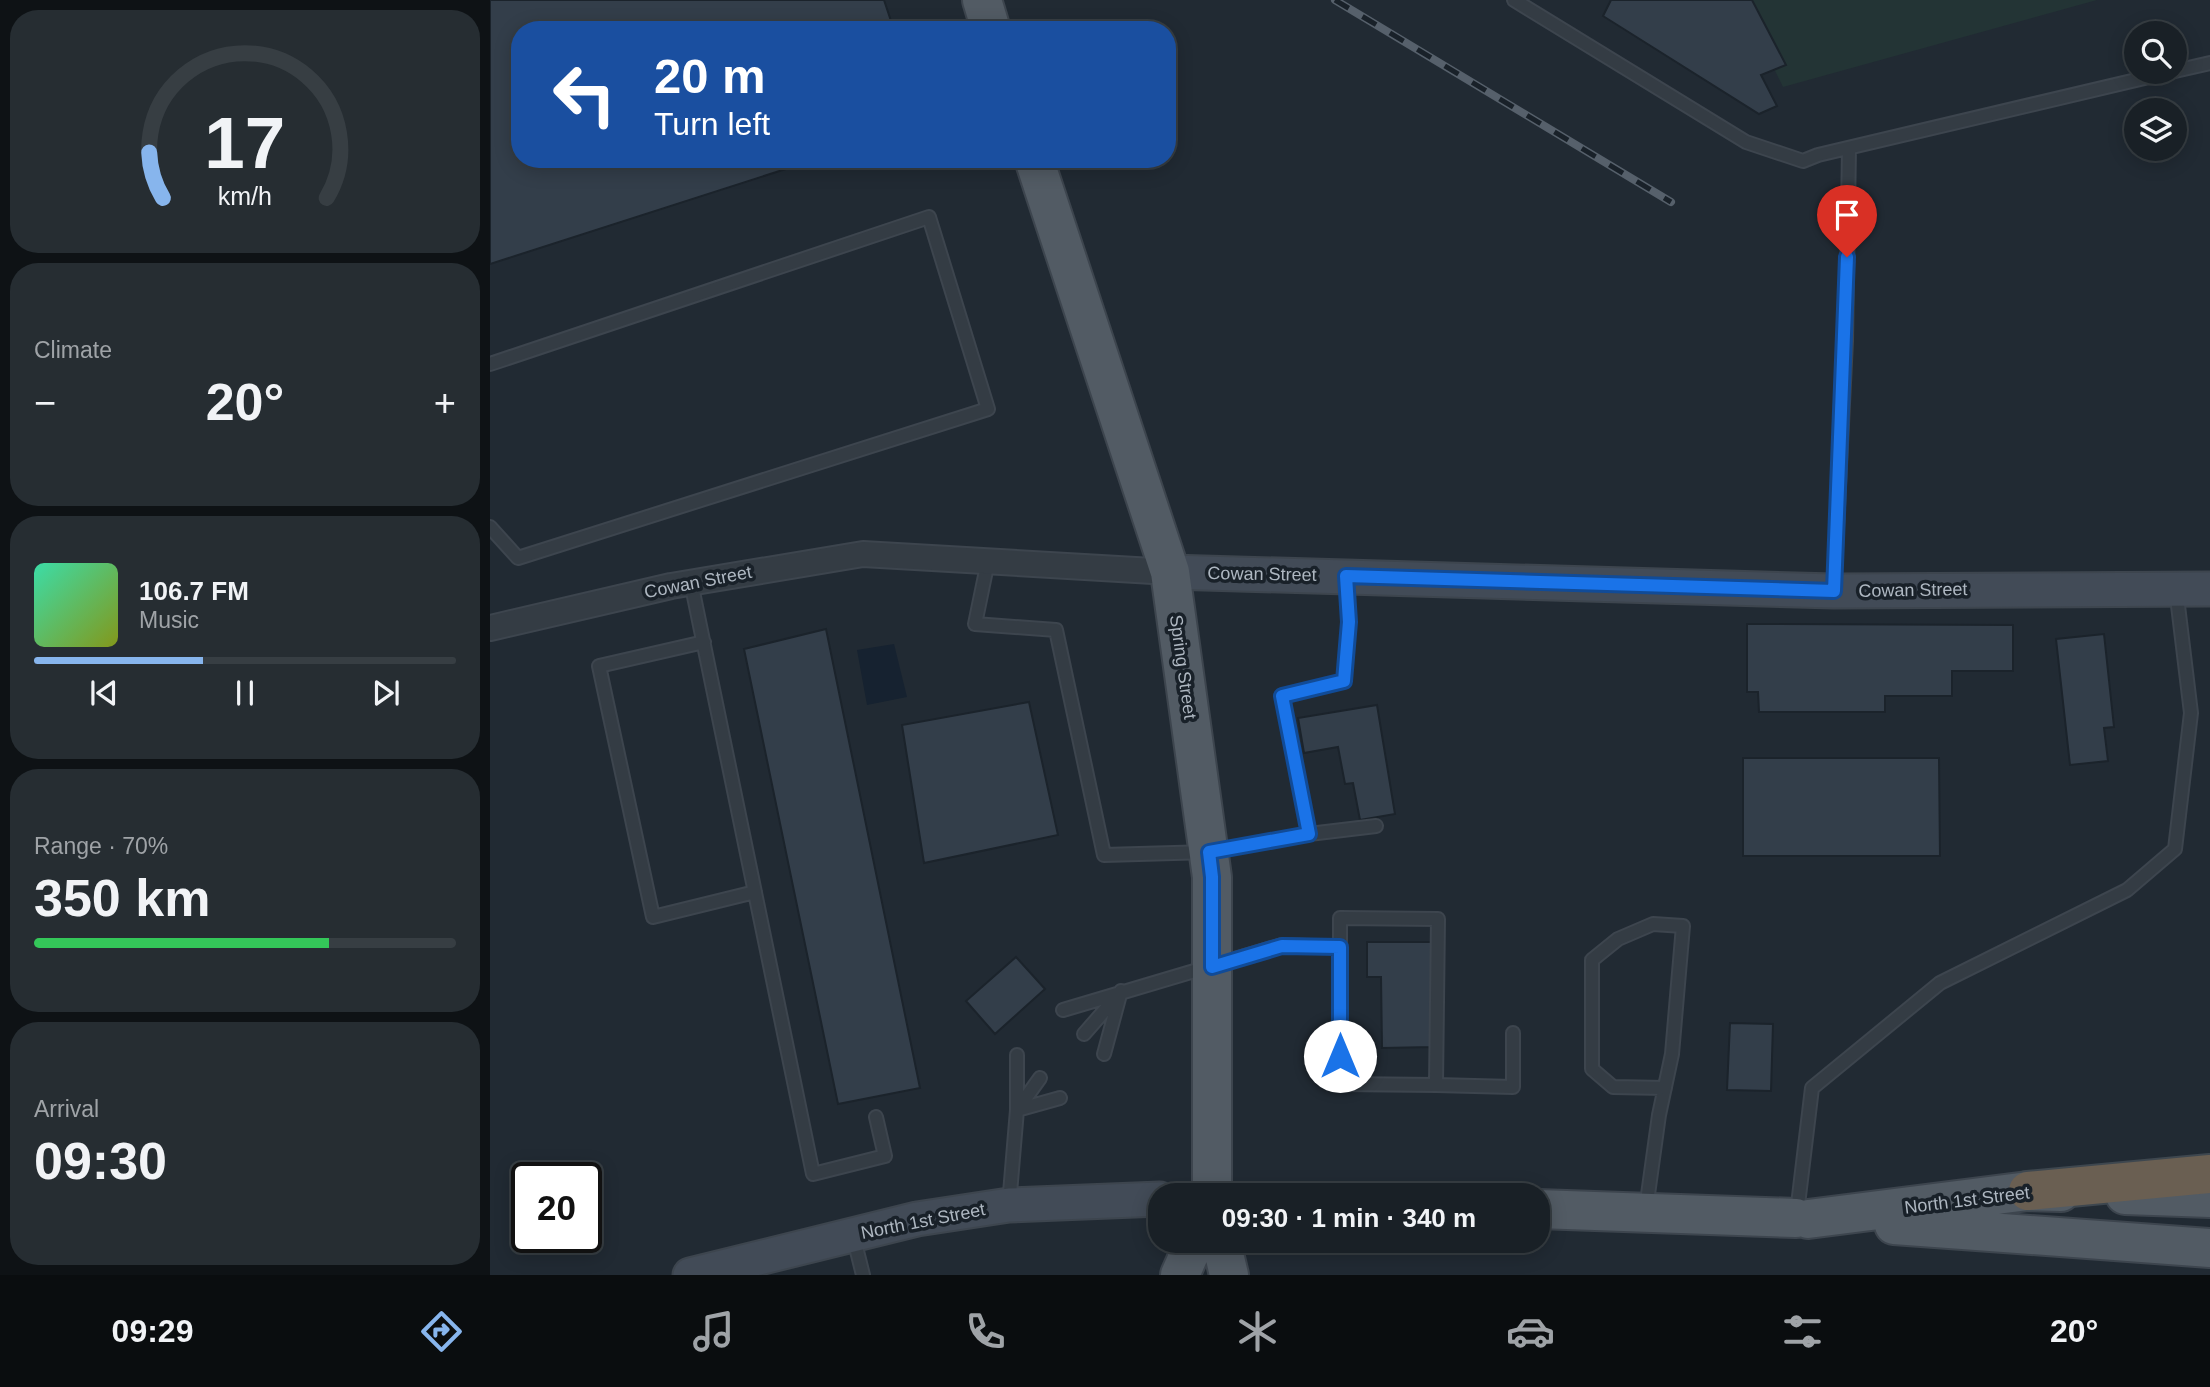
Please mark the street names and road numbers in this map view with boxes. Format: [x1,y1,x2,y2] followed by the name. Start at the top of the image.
[643,562,753,602] street label: Cowan Street
[1207,563,1317,585] street label: Cowan Street
[1858,579,1968,601] street label: Cowan Street
[1166,614,1200,720] street label: Spring Street
[1903,1182,2031,1218] street label: North 1st Street
[859,1199,987,1243] street label: North 1st Street

